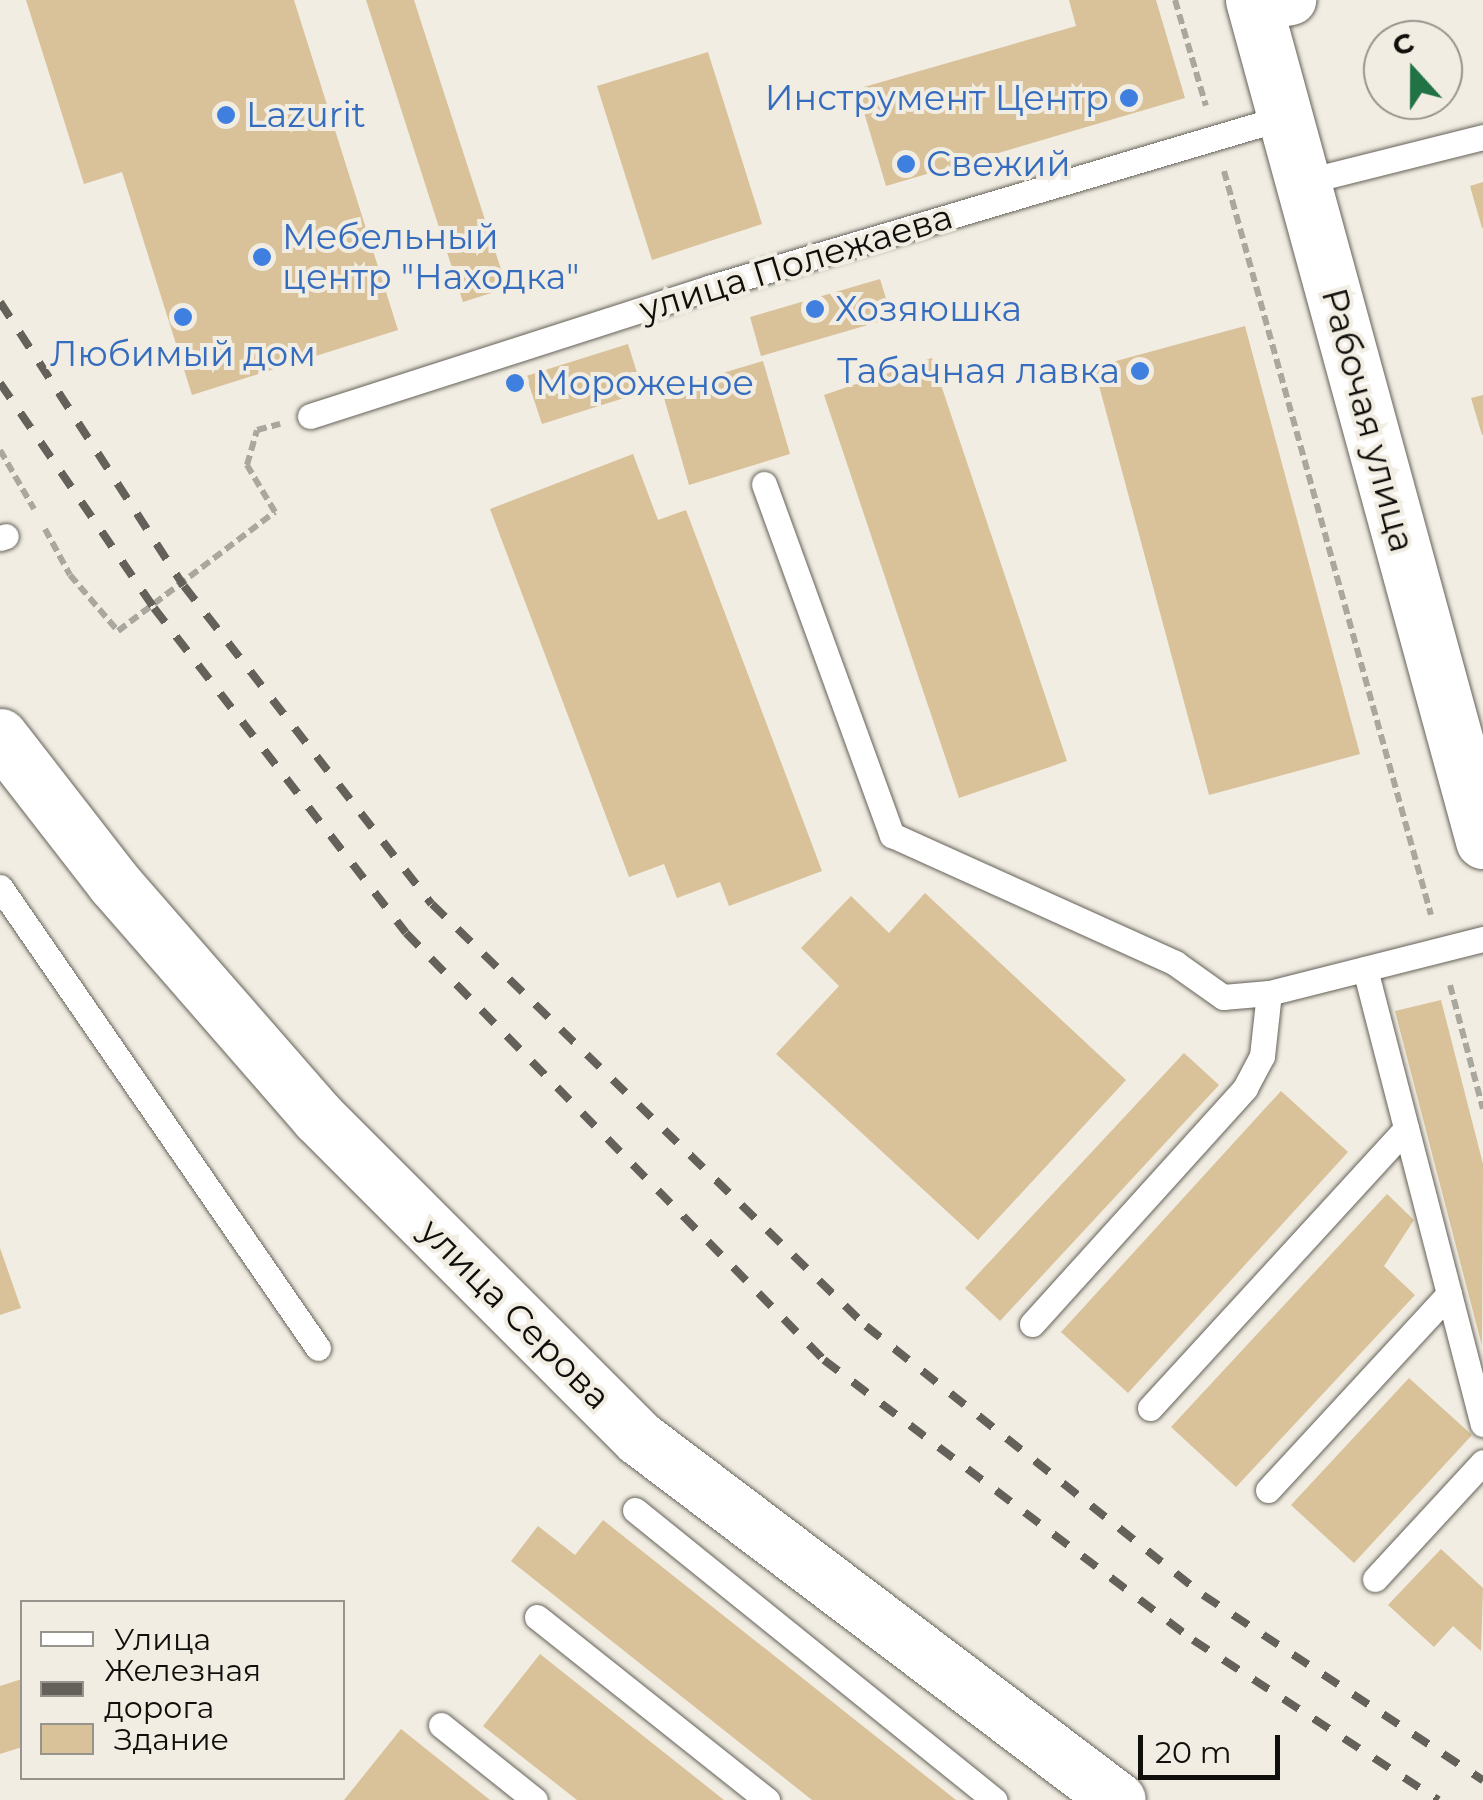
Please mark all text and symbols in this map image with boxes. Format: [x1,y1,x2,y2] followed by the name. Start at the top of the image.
[1363,20,1463,120] north arrow
[1387,24,1419,63] text: С
[765,77,1109,119] place label: Инструмент Центр
[1118,87,1140,109] marker: Инструмент Центр
[246,94,366,136] place label: Lazurit
[215,104,237,126] marker: Lazurit
[926,143,1071,185] place label: Свежий
[895,153,917,175] marker: Свежий
[634,195,958,331] street label: улица Полежаева
[282,216,579,298] place label: Мебельный центр "Находка"
[251,246,273,268] marker: Мебельный центр "Находка"
[1313,284,1423,556] street label: Рабочая улица
[835,288,1022,330] place label: Хозяюшка
[804,298,826,320] marker: Хозяюшка
[172,306,194,328] marker: Любимый дом
[50,333,316,375] place label: Любимый дом
[837,350,1120,392] place label: Табачная лавка
[1129,360,1151,382] marker: Табачная лавка
[535,362,754,404] place label: Мороженое
[504,372,526,394] marker: Мороженое
[411,1210,619,1418] street label: улица Серова
[20,1600,345,1780] legend
[114,1621,211,1658] text: Улица
[104,1652,261,1726] text: Железная дорога
[1143,1715,1286,1777] scale bar
[114,1721,229,1758] text: Здание
[1155,1734,1232,1771] text: 20 m

